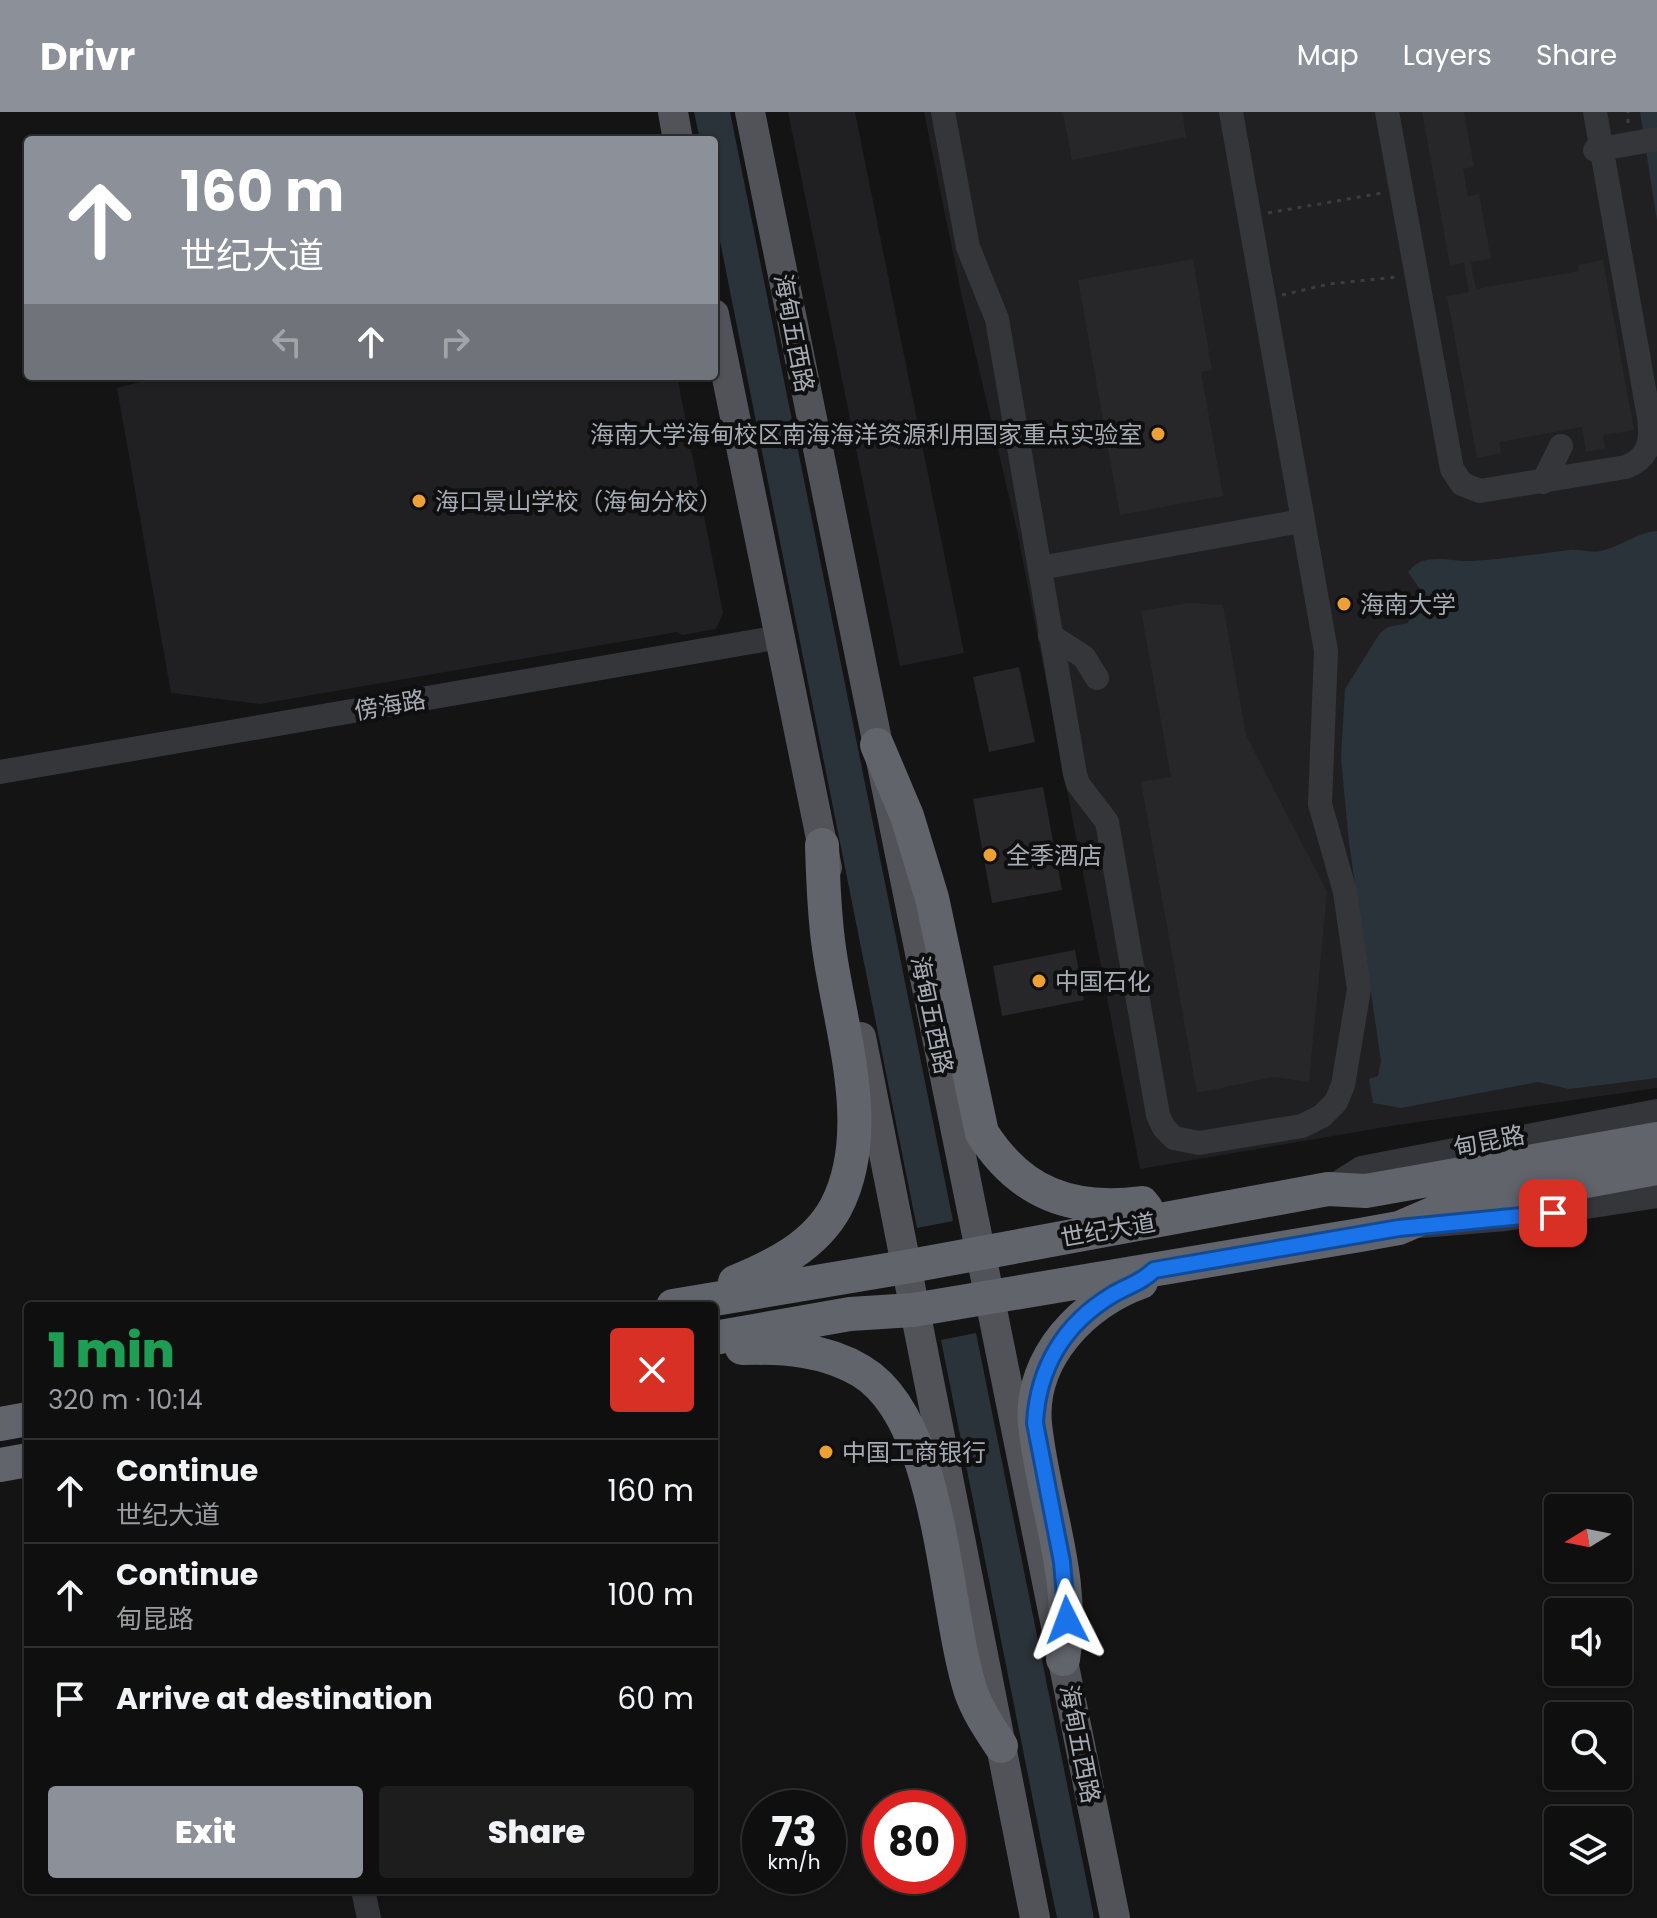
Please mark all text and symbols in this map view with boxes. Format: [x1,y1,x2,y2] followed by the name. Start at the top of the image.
[40,30,135,83] text: Drivr
[1297,36,1359,75] text: Map
[1403,36,1492,75] text: Layers
[1536,36,1617,75] text: Share
[180,152,344,231] text: 160 m
[48,168,152,272] icon: ahead
[180,230,324,281] text: 世纪大道
[766,271,822,395] street label: 海甸五西路
[265,320,309,364] icon: left
[349,320,393,364] icon: ahead
[433,320,477,364] icon: right
[590,418,1142,451] place label: 海南大学海甸校区南海海洋资源利用国家重点实验室
[1149,425,1167,443] marker: 海南大学海甸校区南海海洋资源利用国家重点实验室
[435,485,723,518] place label: 海口景山学校（海甸分校）
[410,492,428,510] marker: 海口景山学校（海甸分校）
[1360,588,1456,621] place label: 海南大学
[1335,595,1353,613] marker: 海南大学
[352,682,428,728] street label: 傍海路
[1006,839,1102,872] place label: 全季酒店
[981,846,999,864] marker: 全季酒店
[903,953,961,1077] street label: 海甸五西路
[1055,965,1151,998] place label: 中国石化
[1030,972,1048,990] marker: 中国石化
[1451,1118,1527,1164] street label: 甸昆路
[1519,1179,1587,1247] pin
[1531,1191,1575,1235] icon: arrive
[1058,1205,1158,1255] street label: 世纪大道
[48,1317,175,1384] text: 1 min
[610,1328,694,1412] button: close
[48,1382,203,1418] text: 320 m · 10:14
[842,1436,986,1469] place label: 中国工商银行
[817,1443,835,1461] marker: 中国工商银行
[116,1449,258,1492] text: Continue
[48,1469,92,1513] icon: ahead
[608,1469,694,1512] text: 160 m
[1544,1494,1632,1582] north arrow
[1544,1494,1632,1894] map controls
[116,1497,220,1533] text: 世纪大道
[116,1553,258,1596] text: Continue
[48,1573,92,1617] icon: ahead
[608,1573,694,1616] text: 100 m
[1025,1578,1109,1662] position arrow
[1544,1598,1632,1686] button: sound
[116,1601,194,1637] text: 甸昆路
[48,1677,92,1721] icon: arrive
[116,1677,433,1720] text: Arrive at destination
[617,1677,694,1720] text: 60 m
[1052,1682,1108,1806] street label: 海甸五西路
[1544,1702,1632,1790] button: search
[48,1786,363,1878] button: Exit
[379,1786,694,1878] button: Share
[862,1790,966,1894] speed limit sign: 80
[771,1804,817,1860] text: 73
[1544,1806,1632,1894] button: layers
[767,1848,821,1876] text: km/h

